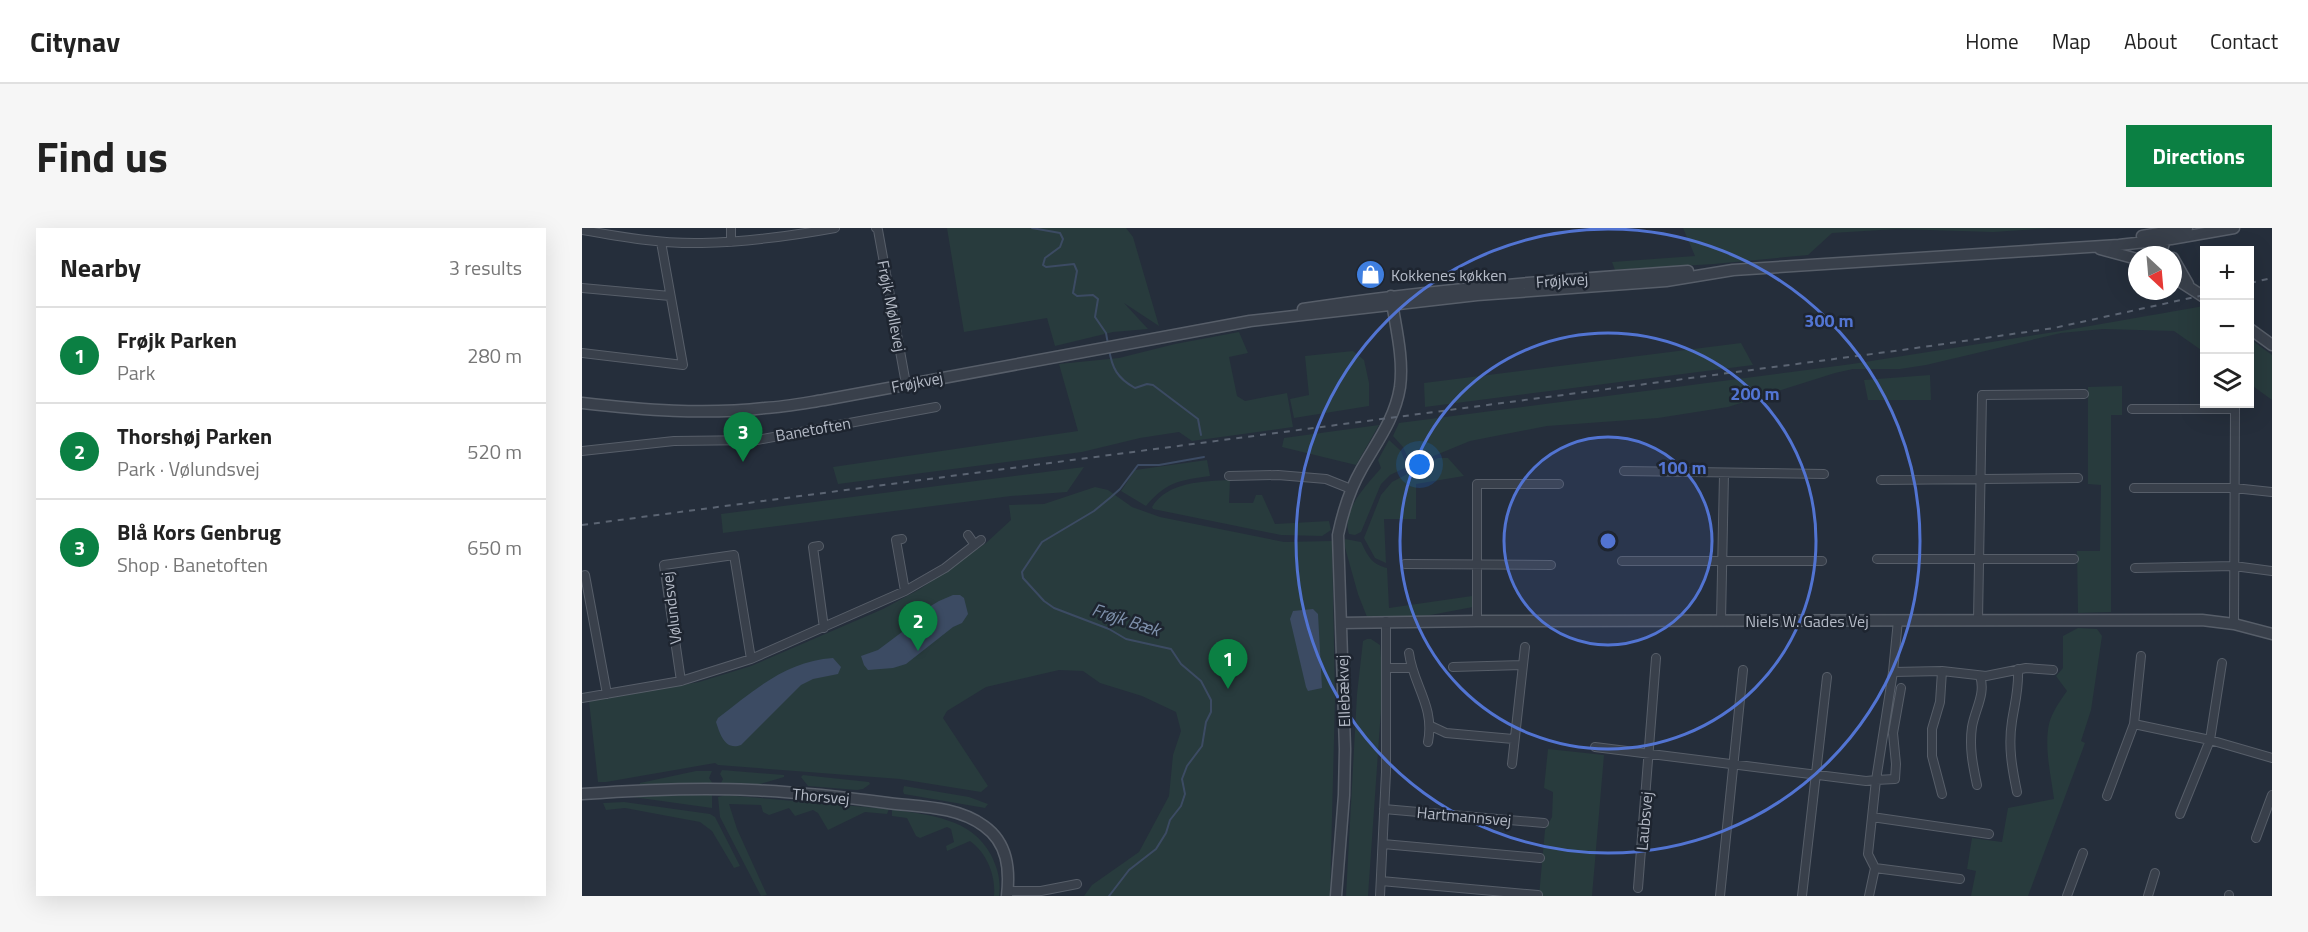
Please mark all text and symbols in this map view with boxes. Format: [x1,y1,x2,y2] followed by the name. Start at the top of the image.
[30,20,120,63] text: Citynav
[1965,25,2019,57] text: Home
[2052,25,2091,57] text: Map
[2124,25,2177,57] text: About
[2210,25,2278,57] text: Contact
[36,124,168,188] text: Find us
[2126,125,2272,187] button: Directions
[2128,246,2182,300] north arrow
[2200,246,2254,408] map controls
[2200,246,2254,300] button: +
[60,248,141,287] text: Nearby
[449,252,522,283] text: 3 results
[871,258,913,354] street label: Frøjk Møllevej
[1354,259,1386,291] shop icon: Kokkenes køkken
[1391,263,1507,287] place label: Kokkenes køkken
[1535,266,1589,294] street label: Frøjkvej
[2200,300,2254,354] button: −
[1804,307,1854,334] text: 300 m
[117,323,237,357] text: Frøjk Parken
[74,340,85,371] text: 1
[467,340,522,371] text: 280 m
[2200,354,2254,408] button: layers
[117,357,155,388] text: Park
[889,365,945,399] street label: Frøjkvej
[1730,380,1780,407] text: 200 m
[773,411,853,447] street label: Banetoften
[724,412,762,462] pin: 3
[117,419,272,453] text: Thorshøj Parken
[74,436,85,467] text: 2
[467,436,522,467] text: 520 m
[1405,450,1434,479] your location
[117,453,260,484] text: Park · Vølundsvej
[1657,454,1707,481] text: 100 m
[117,515,281,549] text: Blå Kors Genbrug
[1598,531,1618,551] centre of rings
[74,532,85,563] text: 3
[467,532,522,563] text: 650 m
[117,549,268,580] text: Shop · Banetoften
[655,570,687,646] street label: Vølundsvej
[1089,596,1166,644] water label: Frøjk Bæk
[898,602,938,651] pin: 2
[1745,609,1869,633] street label: Niels W. Gades Vej
[1208,640,1248,689] pin: 1
[1330,654,1356,728] street label: Ellebækvej
[791,782,851,810] street label: Thorsvej
[1629,791,1659,851] street label: Laubsvej
[1416,800,1512,832] street label: Hartmannsvej

